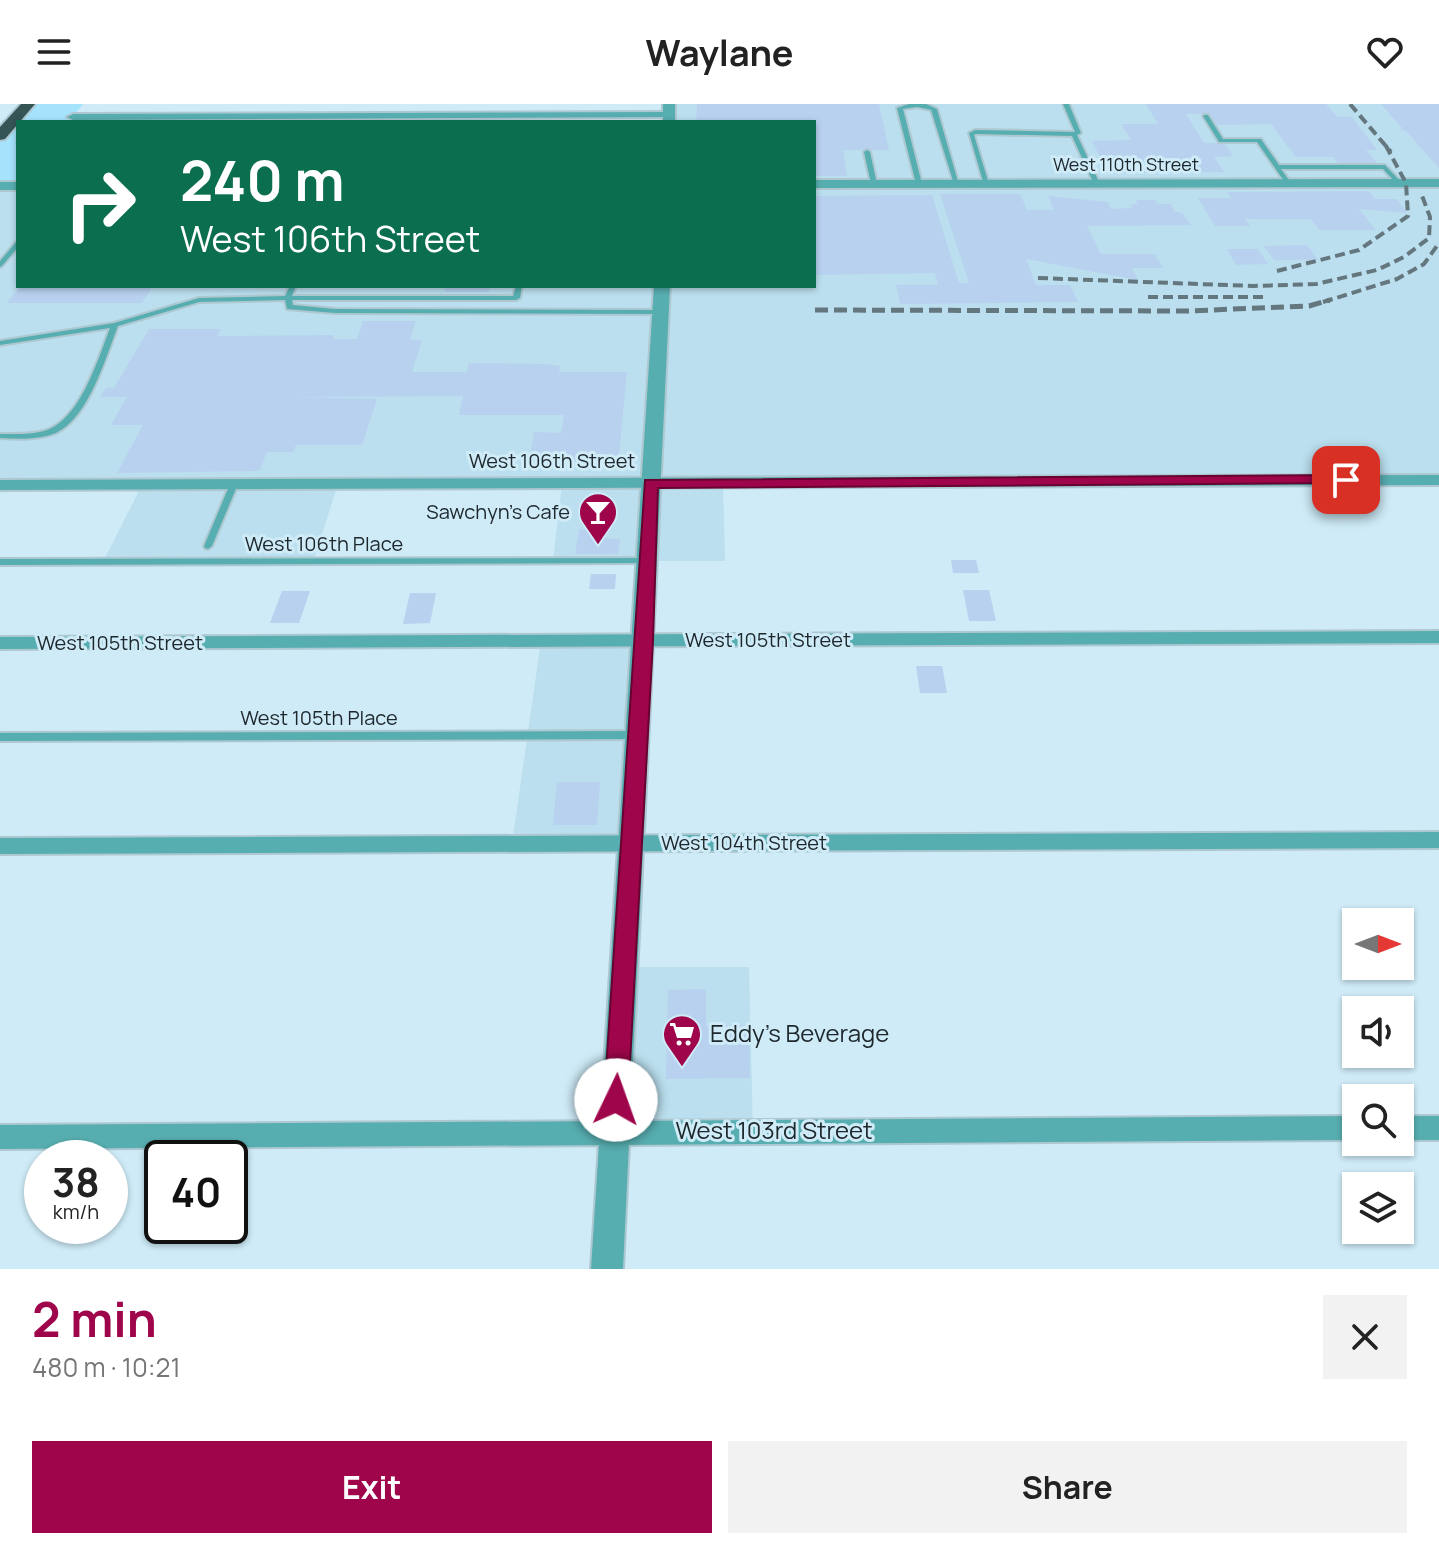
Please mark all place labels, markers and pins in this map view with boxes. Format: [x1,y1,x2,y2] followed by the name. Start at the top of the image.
[1312,446,1380,514] pin
[577,491,619,546] bar icon: Sawchyn's Cafe
[426,498,570,525] place label: Sawchyn's Cafe
[661,1013,703,1068] supermarket icon: Eddy's Beverage
[710,1016,889,1049] place label: Eddy's Beverage

